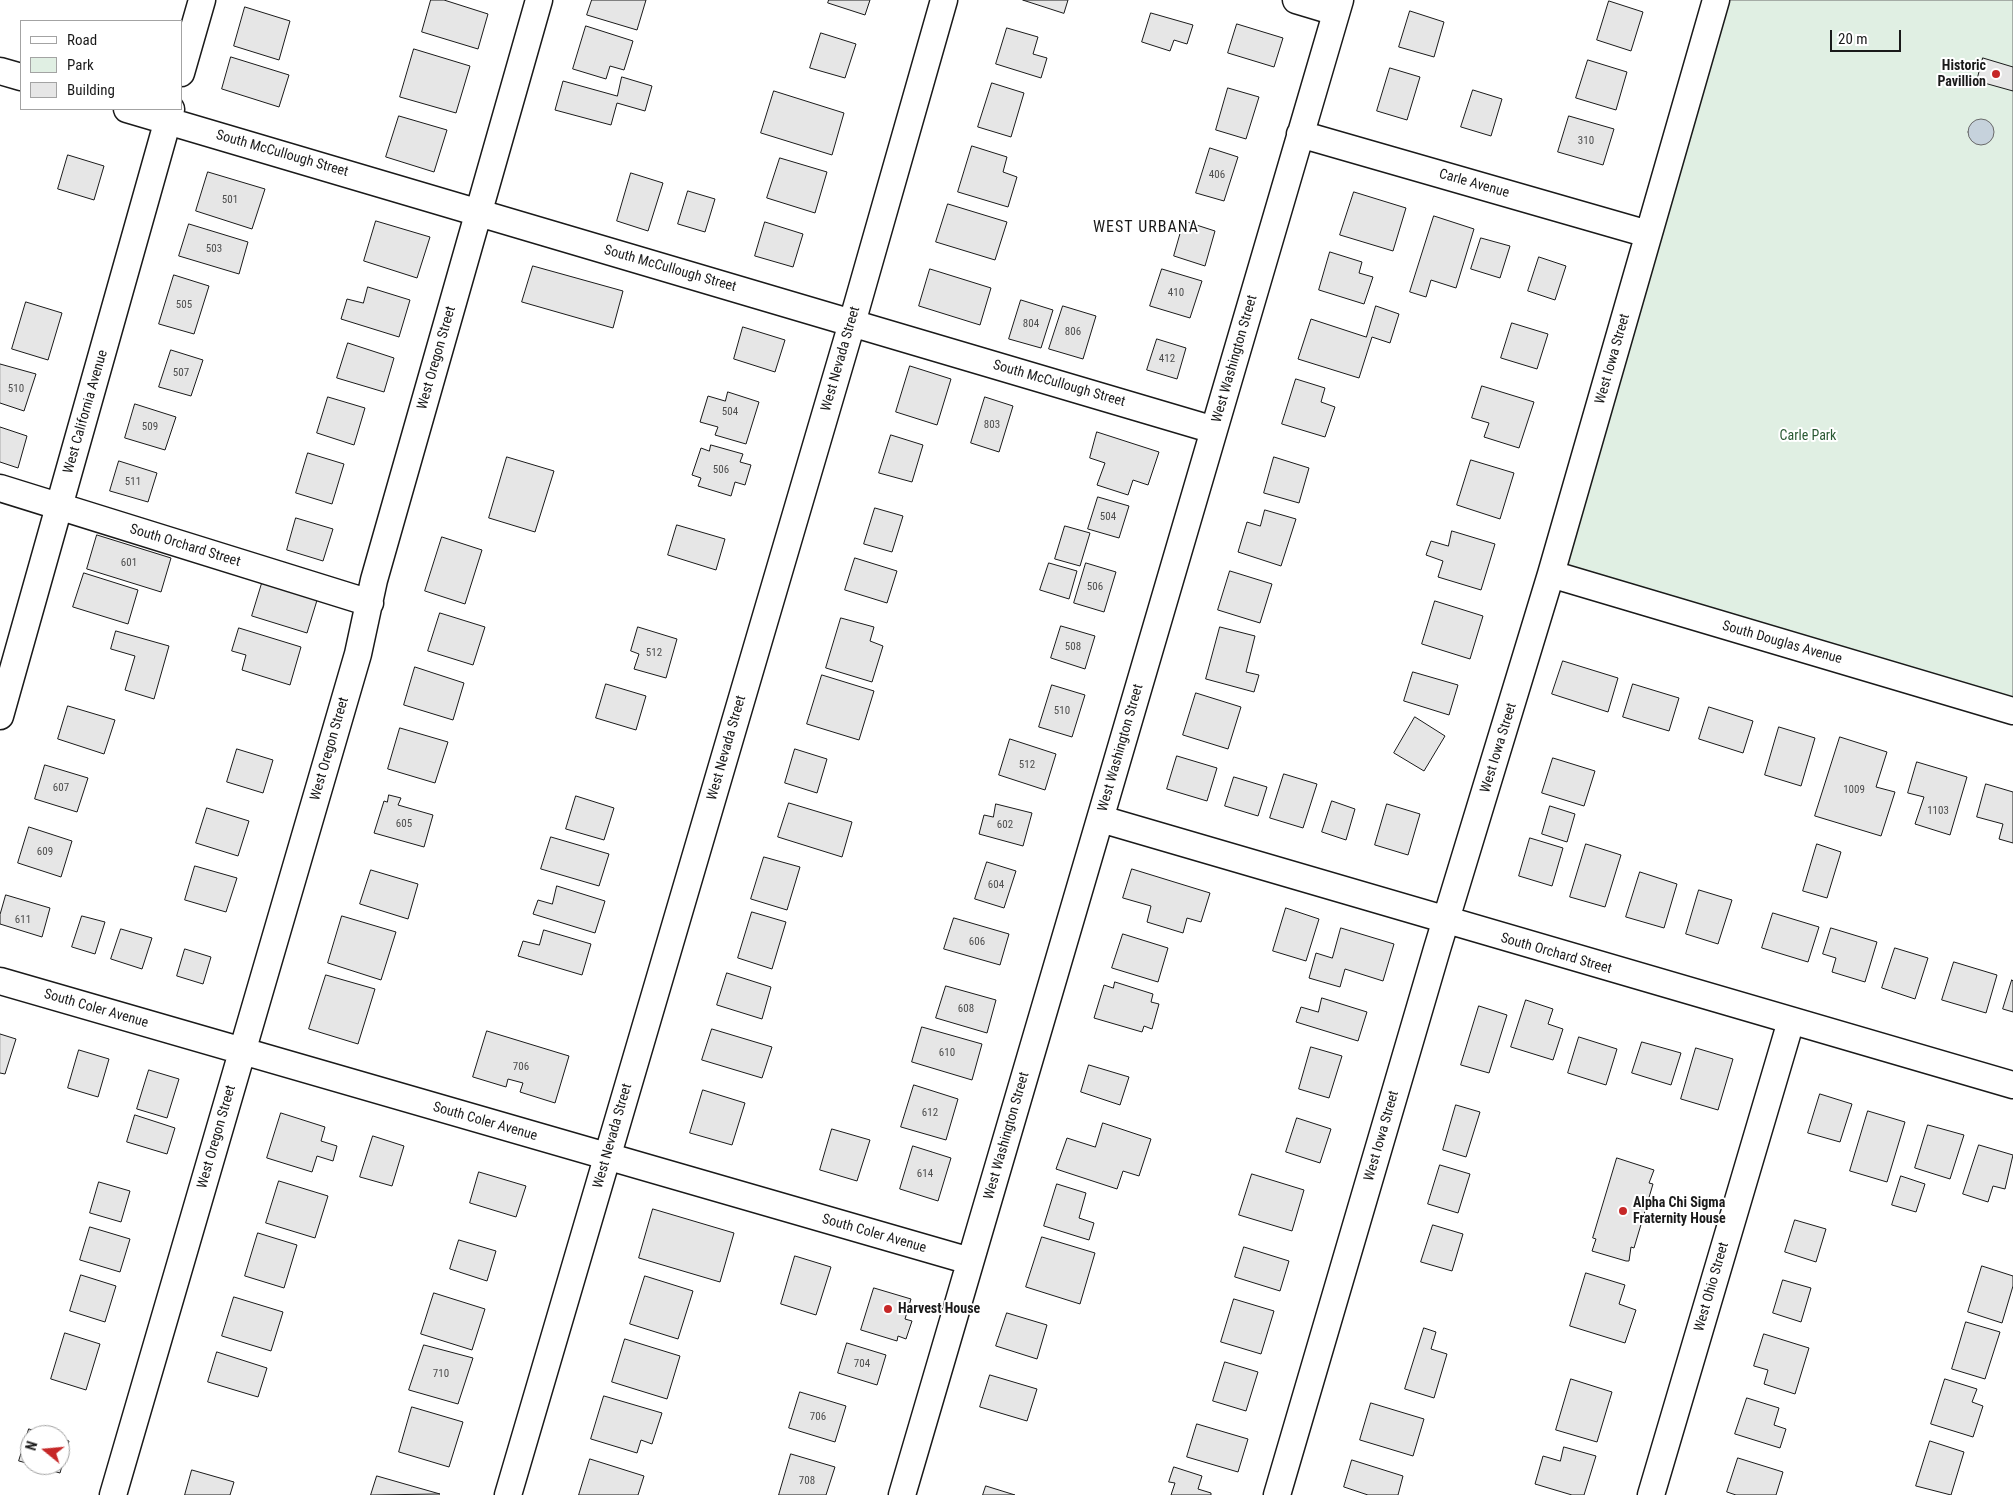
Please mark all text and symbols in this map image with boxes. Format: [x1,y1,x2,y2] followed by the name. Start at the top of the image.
[20,20,182,110] legend
[1833,20,1904,52] scale bar
[1838,30,1868,48] text: 20 m
[67,31,97,49] text: Road
[67,56,94,74] text: Park
[1937,58,1986,90] place label: Historic Pavillion
[1990,68,2002,80] marker: Historic Pavillion
[67,81,115,99] text: Building
[214,127,350,181] street label: South McCullough Street
[1578,134,1594,148] house number: 310
[1437,166,1511,202] street label: Carle Avenue
[1209,168,1225,182] house number: 406
[222,193,238,207] house number: 501
[1092,218,1200,238] district label: WEST URBANA
[206,242,222,256] house number: 503
[602,242,738,296] street label: South McCullough Street
[1168,286,1184,300] house number: 410
[1209,293,1261,425] street label: West Washington Street
[176,298,192,312] house number: 505
[414,304,460,412] street label: West Oregon Street
[818,305,864,413] street label: West Nevada Street
[1592,312,1634,406] street label: West Iowa Street
[1023,317,1039,331] house number: 804
[1065,325,1081,339] house number: 806
[60,348,112,476] street label: West California Avenue
[1159,352,1175,366] house number: 412
[991,357,1127,411] street label: South McCullough Street
[173,366,189,380] house number: 507
[8,382,24,396] house number: 510
[722,405,738,419] house number: 504
[984,418,1000,432] house number: 803
[142,420,158,434] house number: 509
[1780,428,1836,444] park label: Carle Park
[713,463,729,477] house number: 506
[125,475,141,489] house number: 511
[1100,510,1116,524] house number: 504
[128,521,242,571] street label: South Orchard Street
[121,556,137,570] house number: 601
[1087,580,1103,594] house number: 506
[1720,618,1844,668] street label: South Douglas Avenue
[1065,640,1081,654] house number: 508
[646,646,662,660] house number: 512
[1095,682,1147,814] street label: West Washington Street
[704,694,750,802] street label: West Nevada Street
[307,695,353,803] street label: West Oregon Street
[1477,701,1521,795] street label: West Iowa Street
[1054,704,1070,718] house number: 510
[1019,758,1035,772] house number: 512
[53,781,69,795] house number: 607
[1843,783,1865,797] house number: 1009
[1927,804,1949,818] house number: 1103
[396,817,412,831] house number: 605
[997,818,1013,832] house number: 602
[37,845,53,859] house number: 609
[988,878,1004,892] house number: 604
[15,913,31,927] house number: 611
[1499,930,1613,978] street label: South Orchard Street
[969,935,985,949] house number: 606
[42,986,150,1032] street label: South Coler Avenue
[958,1002,974,1016] house number: 608
[939,1046,955,1060] house number: 610
[513,1060,529,1074] house number: 706
[981,1070,1033,1202] street label: West Washington Street
[590,1082,636,1190] street label: West Nevada Street
[194,1083,240,1191] street label: West Oregon Street
[1361,1089,1403,1183] street label: West Iowa Street
[431,1099,539,1145] street label: South Coler Avenue
[922,1106,938,1120] house number: 612
[917,1167,933,1181] house number: 614
[1633,1195,1726,1228] place label: Alpha Chi Sigma Fraternity House
[1617,1205,1629,1217] marker: Alpha Chi Sigma Fraternity House
[820,1211,928,1257] street label: South Coler Avenue
[1691,1240,1733,1334] street label: West Ohio Street
[898,1301,980,1317] place label: Harvest House
[882,1303,894,1315] marker: Harvest House
[854,1357,870,1371] house number: 704
[433,1367,449,1381] house number: 710
[810,1410,826,1424] house number: 706
[20,1425,70,1475] north arrow
[23,1439,41,1452] text: N
[799,1474,815,1488] house number: 708

